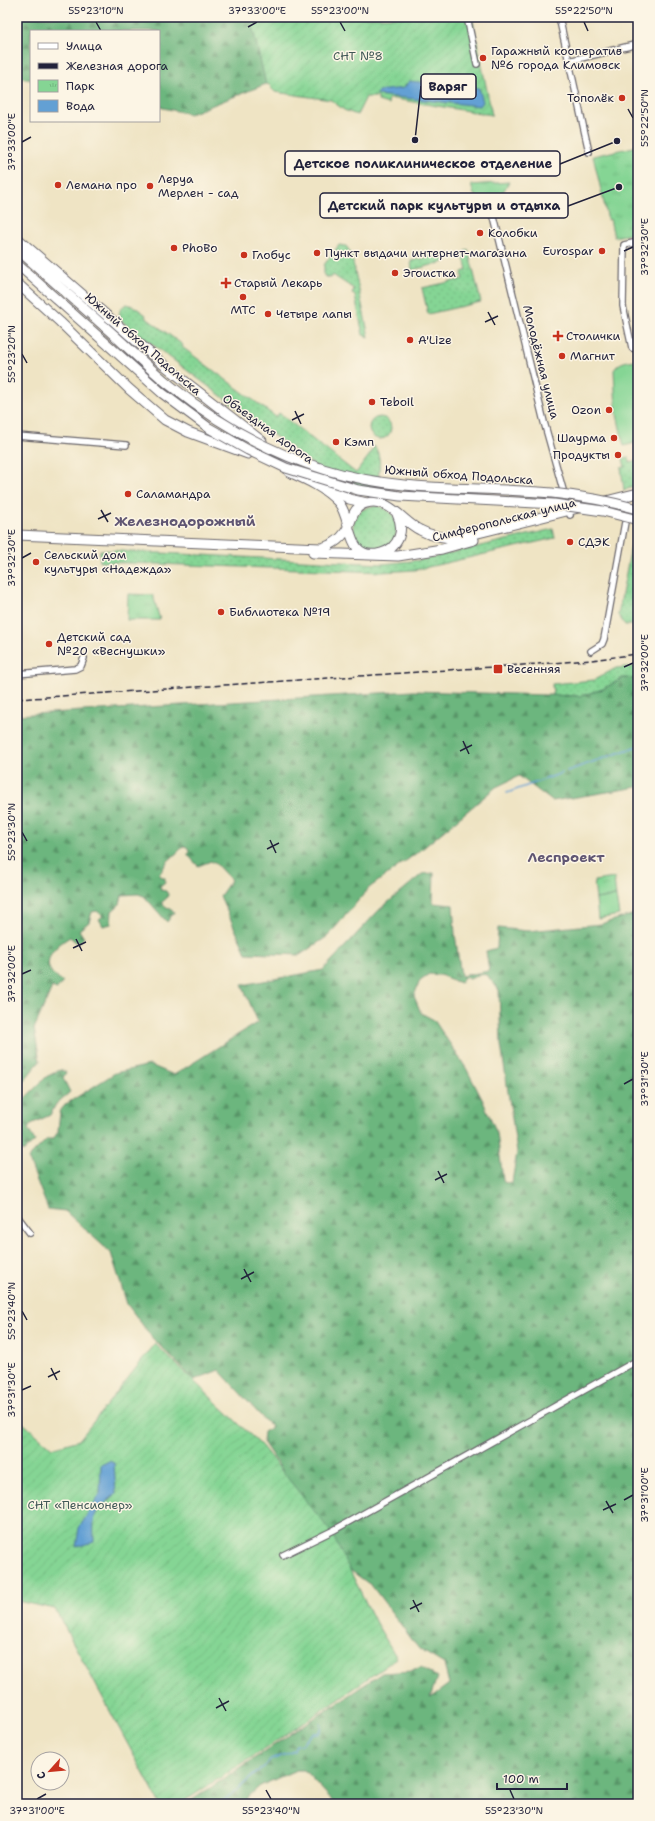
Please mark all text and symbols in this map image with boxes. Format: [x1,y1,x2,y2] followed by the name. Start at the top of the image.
[68,4,124,17] text: 55°23'10"N
[228,4,286,17] text: 37°33'00"E
[311,4,369,17] text: 55°23'00"N
[555,4,613,17] text: 55°22'50"N
[30,30,160,122] legend
[66,38,103,54] text: Улица
[491,43,622,73] place label: Гаражный кооператив №6 города Климовск
[333,48,383,64] park label: СНТ №8
[478,53,488,63] marker: Гаражный кооператив №6 города Климовск
[66,58,169,74] text: Железная дорога
[421,74,476,99] callout: Варяг
[66,78,95,94] text: Парк
[429,78,468,95] text: Варяг
[638,89,651,147] text: 55°22'50"N
[567,90,615,106] place label: Тополёк
[617,93,627,103] marker: Тополёк
[66,98,95,114] text: Вода
[5,113,18,171] text: 37°33'00"E
[285,151,560,176] callout: Детское поликлиническое отделение
[294,155,552,172] text: Детское поликлиническое отделение
[158,171,239,201] place label: Леруа Мерлен - сад
[66,177,137,193] place label: Лемана про
[53,180,63,190] marker: Лемана про
[145,181,155,191] marker: Леруа Мерлен - сад
[320,193,568,218] callout: Детский парк культуры и отдыха
[328,197,560,214] text: Детский парк культуры и отдыха
[638,218,651,276] text: 37°32'30"E
[488,225,538,241] place label: Колобки
[475,228,485,238] marker: Колобки
[182,240,217,256] place label: PhoBo
[169,243,179,253] marker: PhoBo
[542,243,594,259] place label: Eurospar
[325,245,527,261] place label: Пункт выдачи интернет-магазина
[597,246,607,256] marker: Eurospar
[252,247,291,263] place label: Глобус
[312,248,322,258] marker: Пункт выдачи интернет-магазина
[239,250,249,260] marker: Глобус
[403,265,456,281] place label: Эгоистка
[390,268,400,278] marker: Эгоистка
[234,275,322,291] place label: Старый Лекарь
[221,278,231,288] marker: Старый Лекарь
[82,289,205,399] street label: Южный обход Подольска
[238,292,248,302] marker: МТС
[230,302,256,318] place label: МТС
[519,303,563,421] street label: Молодёжная улица
[276,306,352,322] place label: Четыре лапы
[263,309,273,319] marker: Четыре лапы
[5,325,18,383] text: 55°23'20"N
[566,328,621,344] place label: Столички
[553,331,563,341] marker: Столички
[418,332,452,348] place label: A'Lize
[405,335,415,345] marker: A'Lize
[570,348,616,364] place label: Магнит
[557,351,567,361] marker: Магнит
[219,391,317,468] street label: Объездная дорога
[380,394,414,410] place label: Teboil
[367,397,377,407] marker: Teboil
[571,402,601,418] place label: Ozon
[604,405,614,415] marker: Ozon
[557,430,607,446] place label: Шаурма
[609,433,619,443] marker: Шаурма
[344,434,374,450] place label: Кэмп
[331,437,341,447] marker: Кэмп
[553,447,610,463] place label: Продукты
[613,450,623,460] marker: Продукты
[384,462,534,488] street label: Южный обход Подольска
[136,486,211,502] place label: Саламандра
[123,489,133,499] marker: Саламандра
[430,494,578,546] street label: Симферопольская улица
[114,512,256,530] district label: Железнодорожный
[5,529,18,587] text: 37°32'30"E
[578,534,610,550] place label: СДЭК
[565,537,575,547] marker: СДЭК
[44,547,172,577] place label: Сельский дом культуры «Надежда»
[31,557,41,567] marker: Сельский дом культуры «Надежда»
[229,604,331,620] place label: Библиотека №19
[216,607,226,617] marker: Библиотека №19
[57,629,166,659] place label: Детский сад №20 «Веснушки»
[638,634,651,692] text: 37°32'00"E
[44,639,54,649] marker: Детский сад №20 «Веснушки»
[507,661,561,677] place label: Весенняя
[492,663,504,675] marker: Весенняя
[5,803,18,861] text: 55°23'30"N
[527,848,605,866] district label: Леспроект
[5,945,18,1003] text: 37°32'00"E
[638,1051,651,1107] text: 37°31'30"E
[5,1282,18,1340] text: 55°23'40"N
[5,1362,18,1418] text: 37°31'30"E
[638,1467,651,1523] text: 37°31'00"E
[28,1497,133,1513] park label: СНТ «Пенсионер»
[30,1751,70,1791] north arrow
[497,1765,567,1791] scale bar
[33,1769,50,1782] text: С
[503,1771,539,1787] text: 100 m
[9,1804,65,1817] text: 37°31'00"E
[242,1804,300,1817] text: 55°23'40"N
[485,1804,543,1817] text: 55°23'30"N

